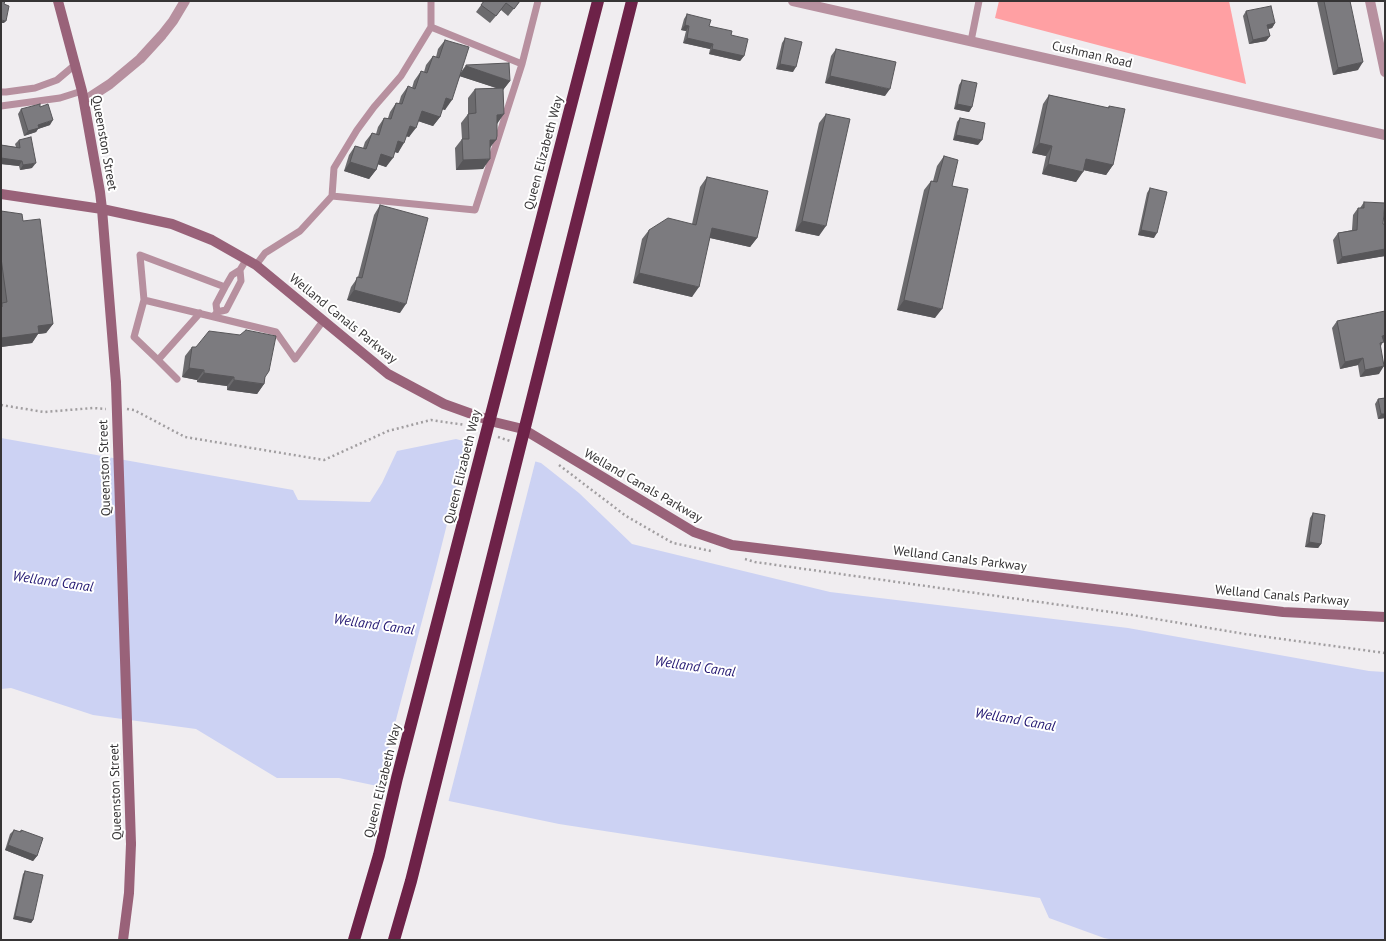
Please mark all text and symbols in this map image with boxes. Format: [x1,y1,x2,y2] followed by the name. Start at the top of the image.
[1050,38,1134,72] street label: Cushman Road
[88,94,120,192] street label: Queenston Street
[521,94,567,212] street label: Queen Elizabeth Way
[286,271,400,367] street label: Welland Canals Parkway
[441,408,485,526] street label: Queen Elizabeth Way
[96,419,114,517] street label: Queenston Street
[581,446,705,526] street label: Welland Canals Parkway
[892,543,1028,575] street label: Welland Canals Parkway
[11,568,95,596] water label: Welland Canal
[1214,582,1350,610] street label: Welland Canals Parkway
[332,611,416,639] water label: Welland Canal
[653,653,737,681] water label: Welland Canal
[973,705,1057,735] water label: Welland Canal
[361,722,405,840] street label: Queen Elizabeth Way
[107,743,125,841] street label: Queenston Street

